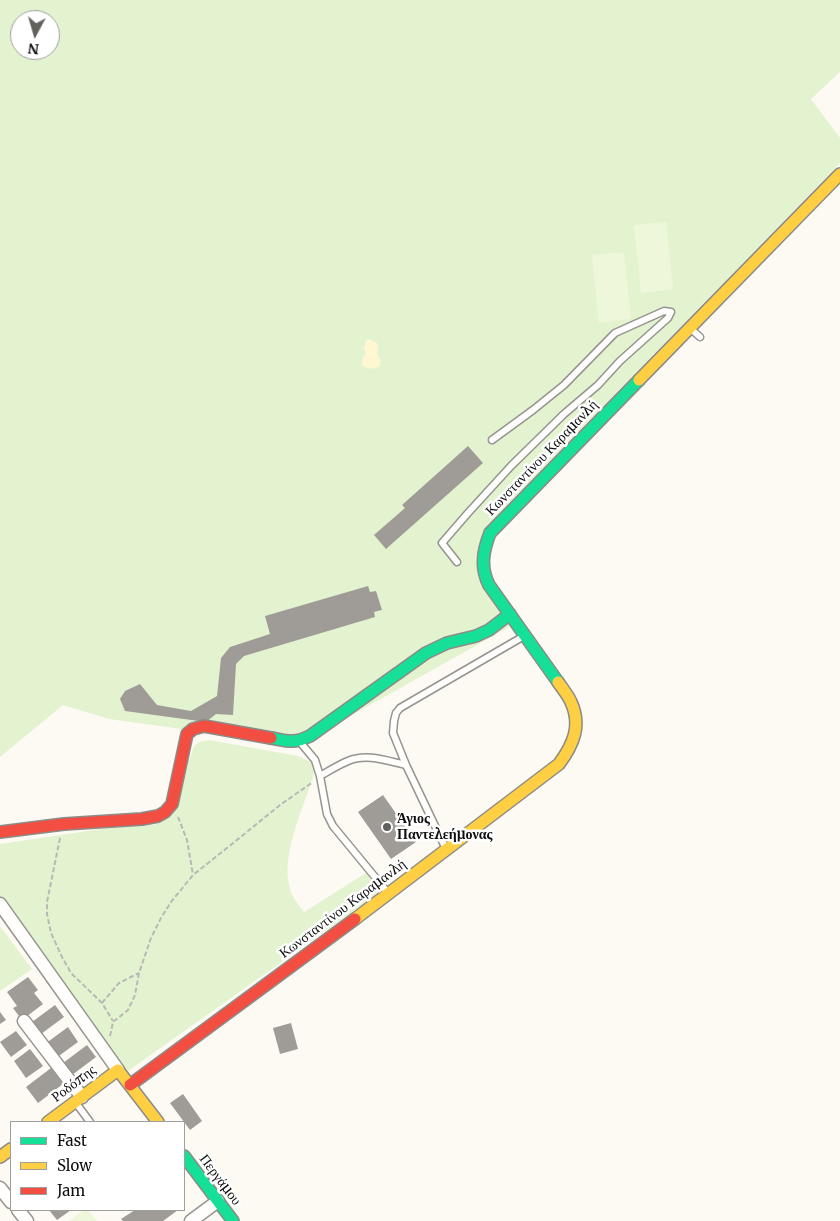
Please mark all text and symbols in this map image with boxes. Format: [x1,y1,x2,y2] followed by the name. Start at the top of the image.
[10,10,60,60] north arrow
[27,39,40,58] text: N
[482,397,602,519] street label: Κωνσταντίνου Καραμανλή
[397,811,492,844] place label: Άγιος Παντελεήμονας
[381,821,393,833] marker: Άγιος Παντελεήμονας
[276,856,410,962] street label: Κωνσταντίνου Καραμανλή
[49,1062,99,1106] street label: Ροδόπης
[10,1121,185,1211] legend
[57,1131,87,1150] text: Fast
[195,1151,245,1209] street label: Περγάμου
[57,1156,92,1175] text: Slow
[57,1181,85,1200] text: Jam

